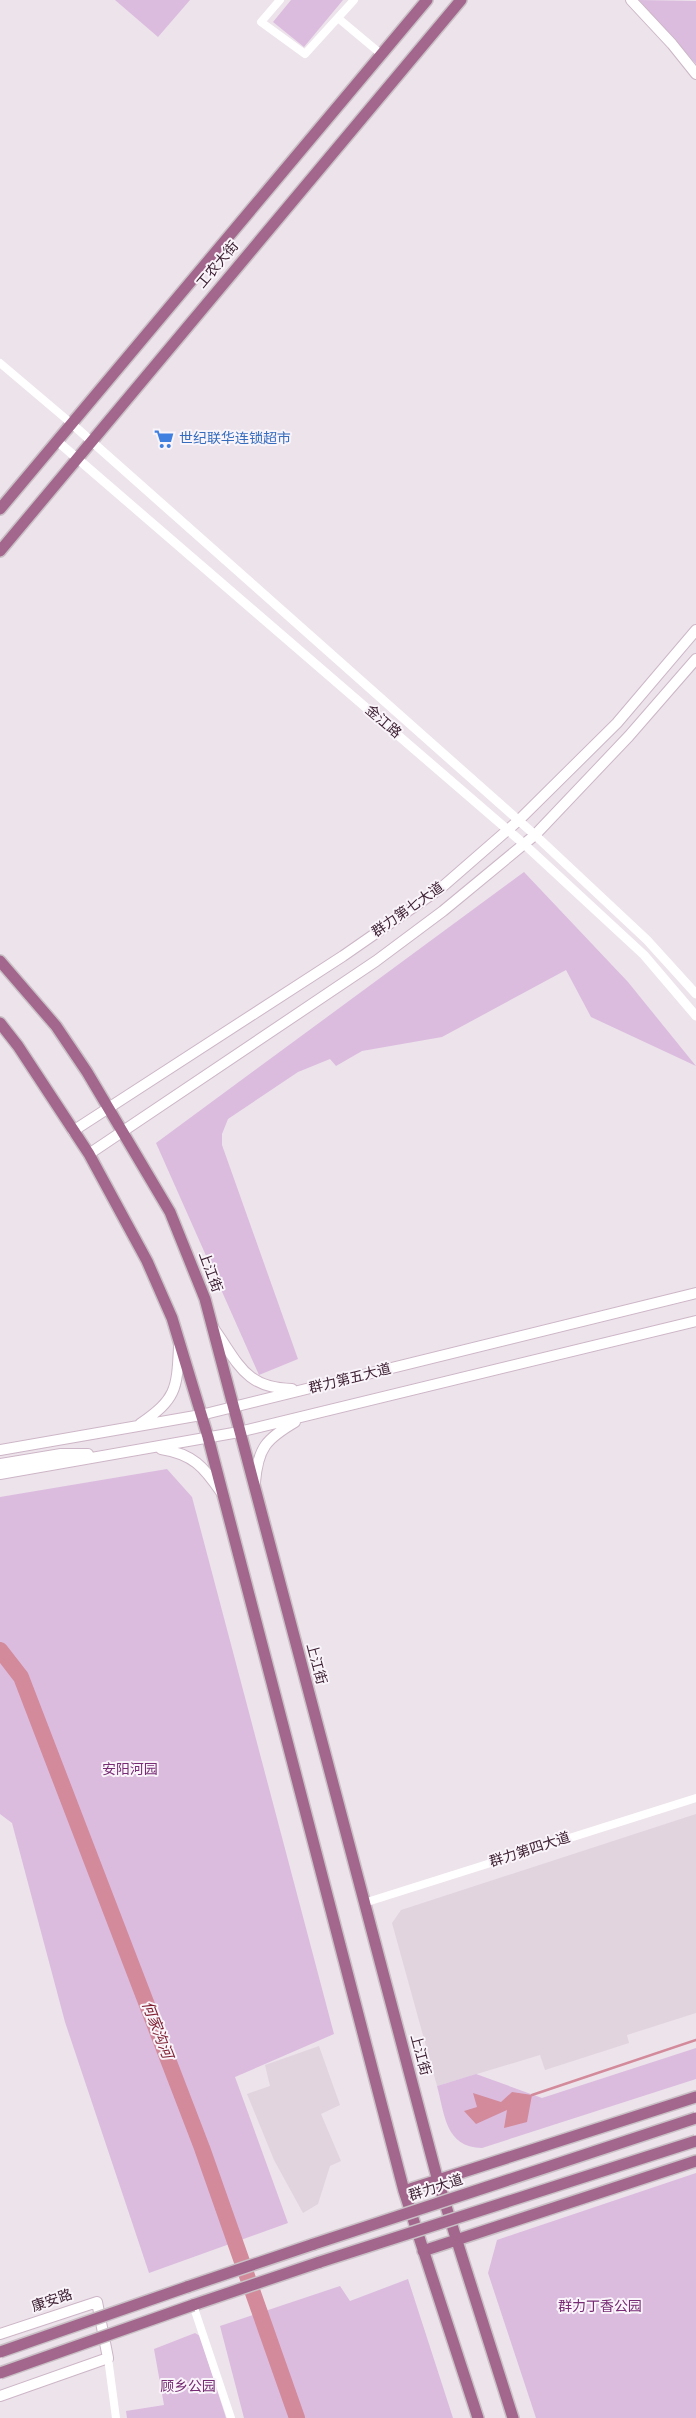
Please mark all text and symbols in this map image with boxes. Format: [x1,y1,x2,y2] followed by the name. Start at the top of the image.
[194,238,241,291] street label: 工农大街
[153,428,175,450] supermarket icon: 世纪联华连锁超市
[179,430,291,446] place label: 世纪联华连锁超市
[363,702,404,741] street label: 金江路
[368,879,446,940] street label: 群力第七大道
[196,1250,225,1294] street label: 上江街
[307,1360,392,1396] street label: 群力第五大道
[304,1642,329,1686] street label: 上江街
[102,1762,158,1777] park label: 安阳河园
[487,1828,572,1870] street label: 群力第四大道
[139,1999,177,2063] water label: 何家沟河
[408,2033,433,2077] street label: 上江街
[407,2172,465,2203] street label: 群力大道
[30,2287,74,2314] street label: 康安路
[558,2299,642,2314] park label: 群力丁香公园
[160,2379,216,2394] park label: 顾乡公园

